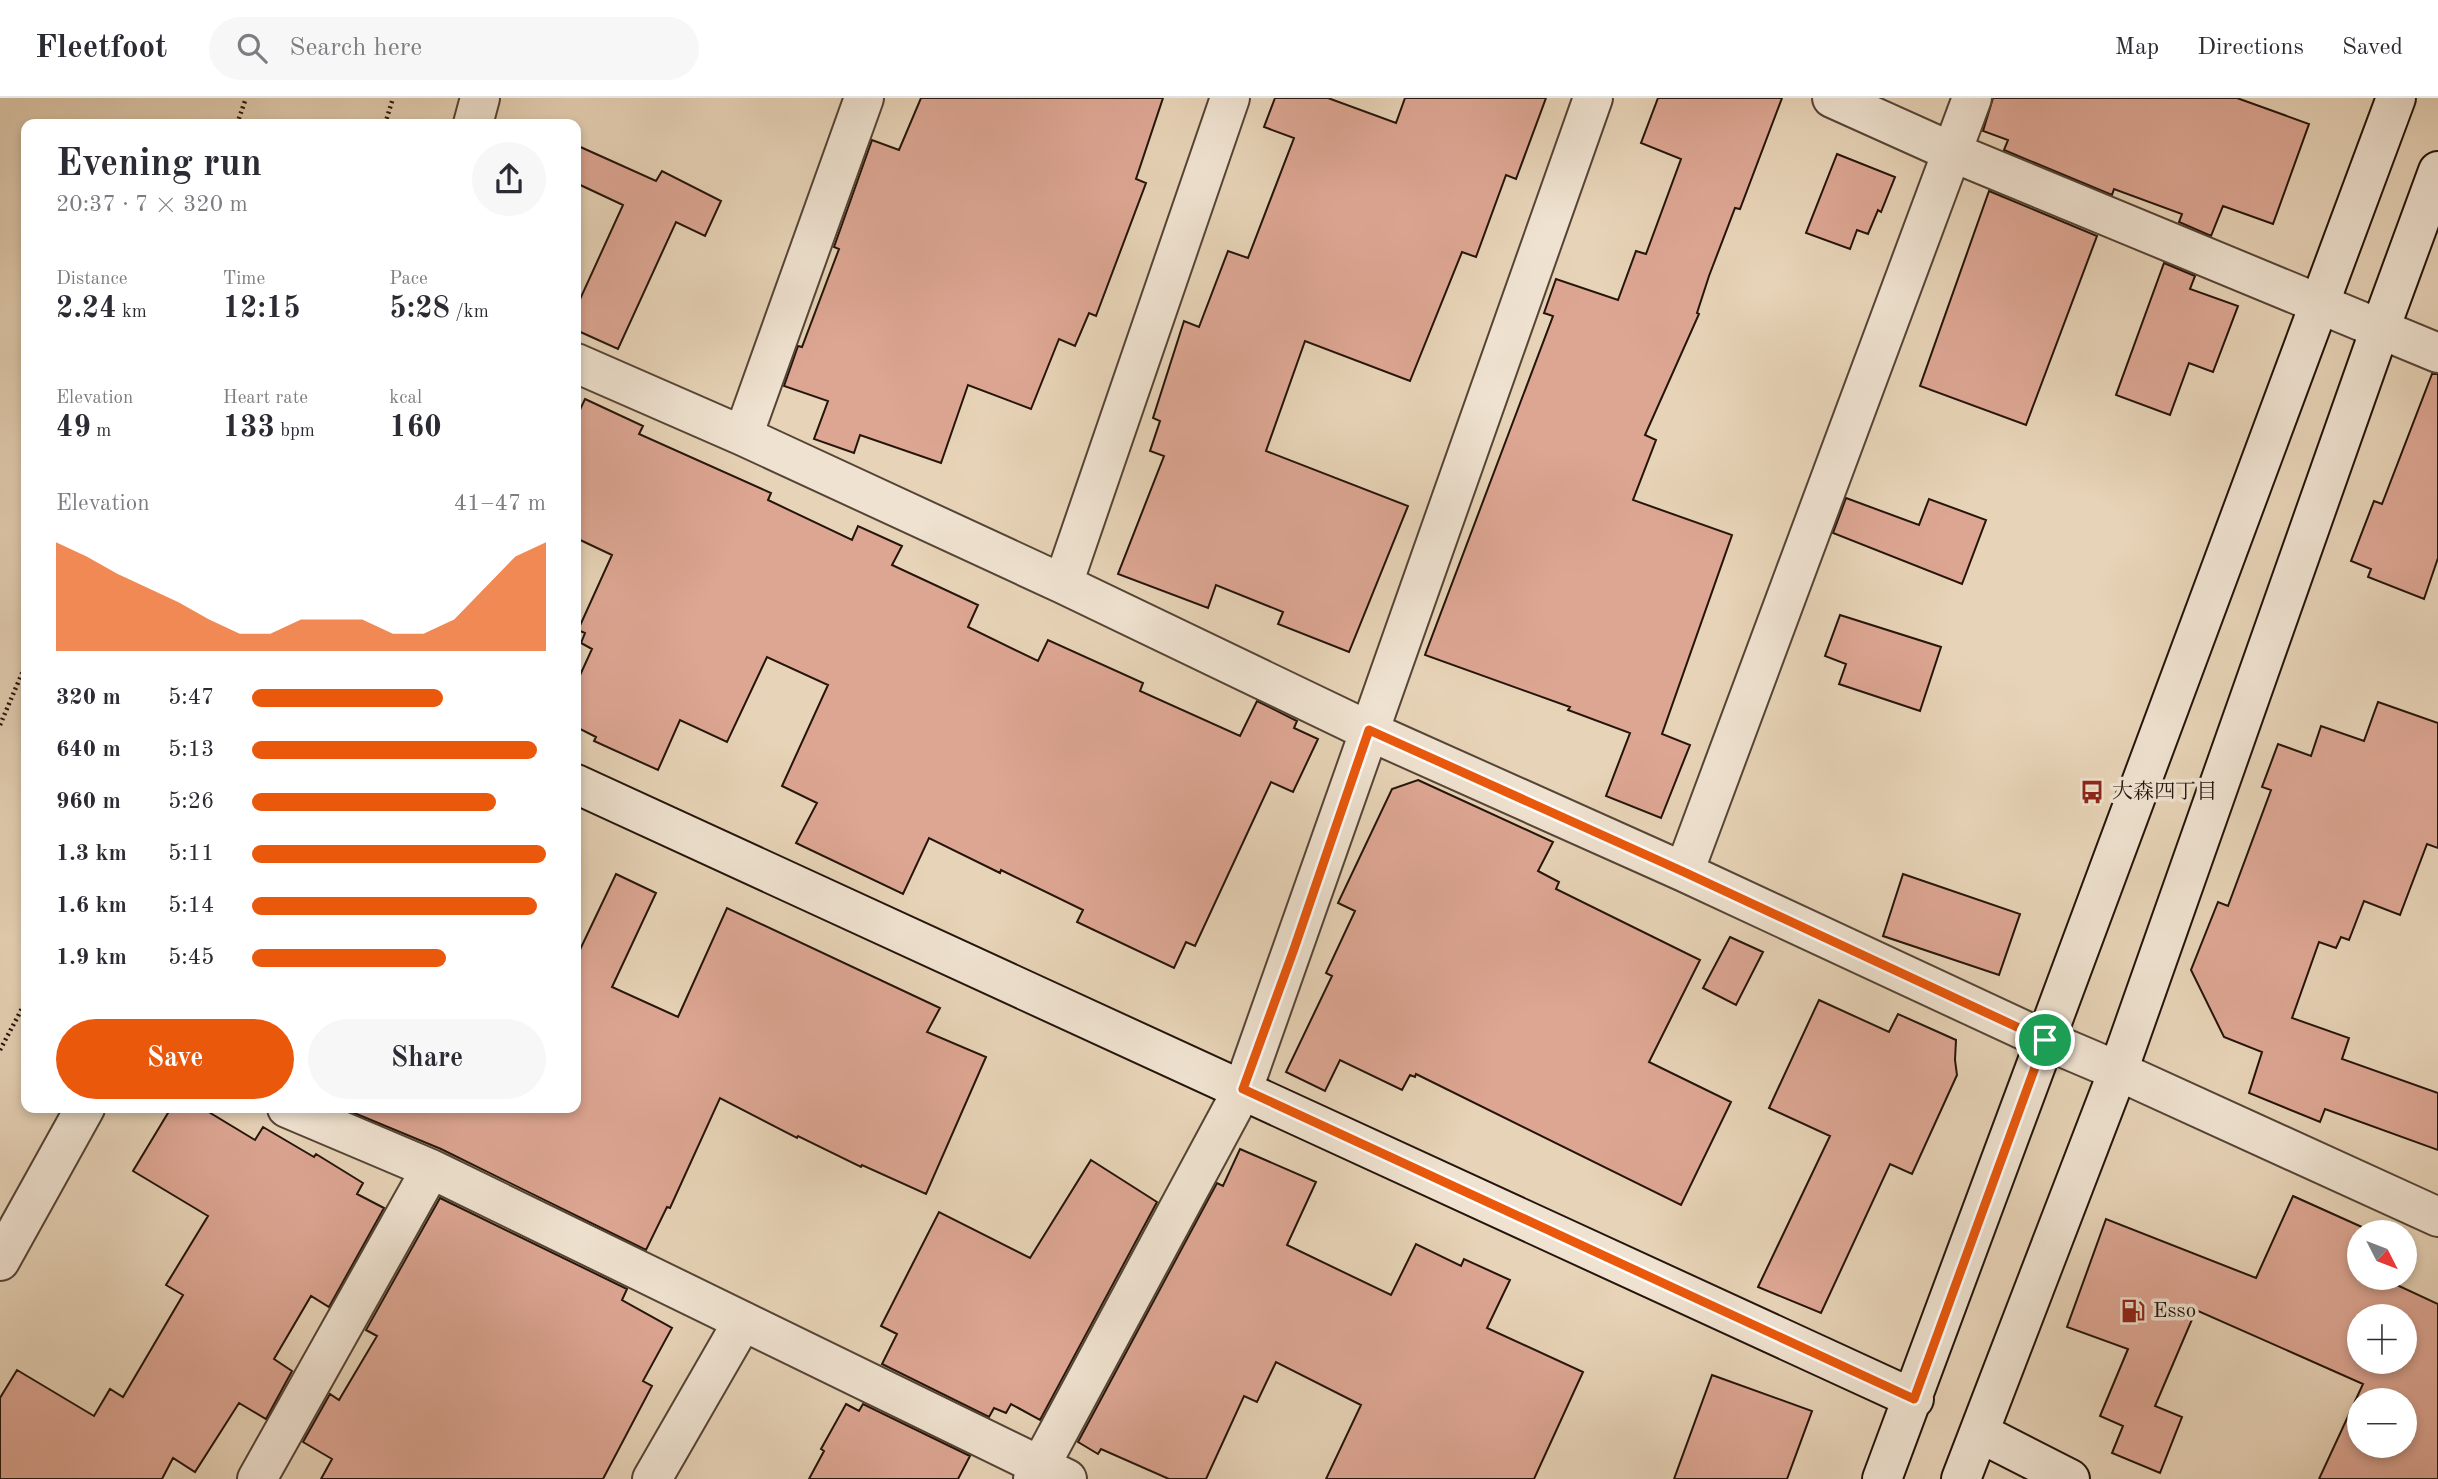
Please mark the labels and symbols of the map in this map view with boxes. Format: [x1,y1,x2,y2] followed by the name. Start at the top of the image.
[2078,778,2106,806] bus stop icon: 大森四丁目
[2112,780,2217,803] place label: 大森四丁目
[2015,1010,2075,1070] pin
[2347,1220,2417,1290] north arrow
[2119,1297,2147,1325] fuel station icon: Esso
[2153,1301,2196,1322] place label: Esso

